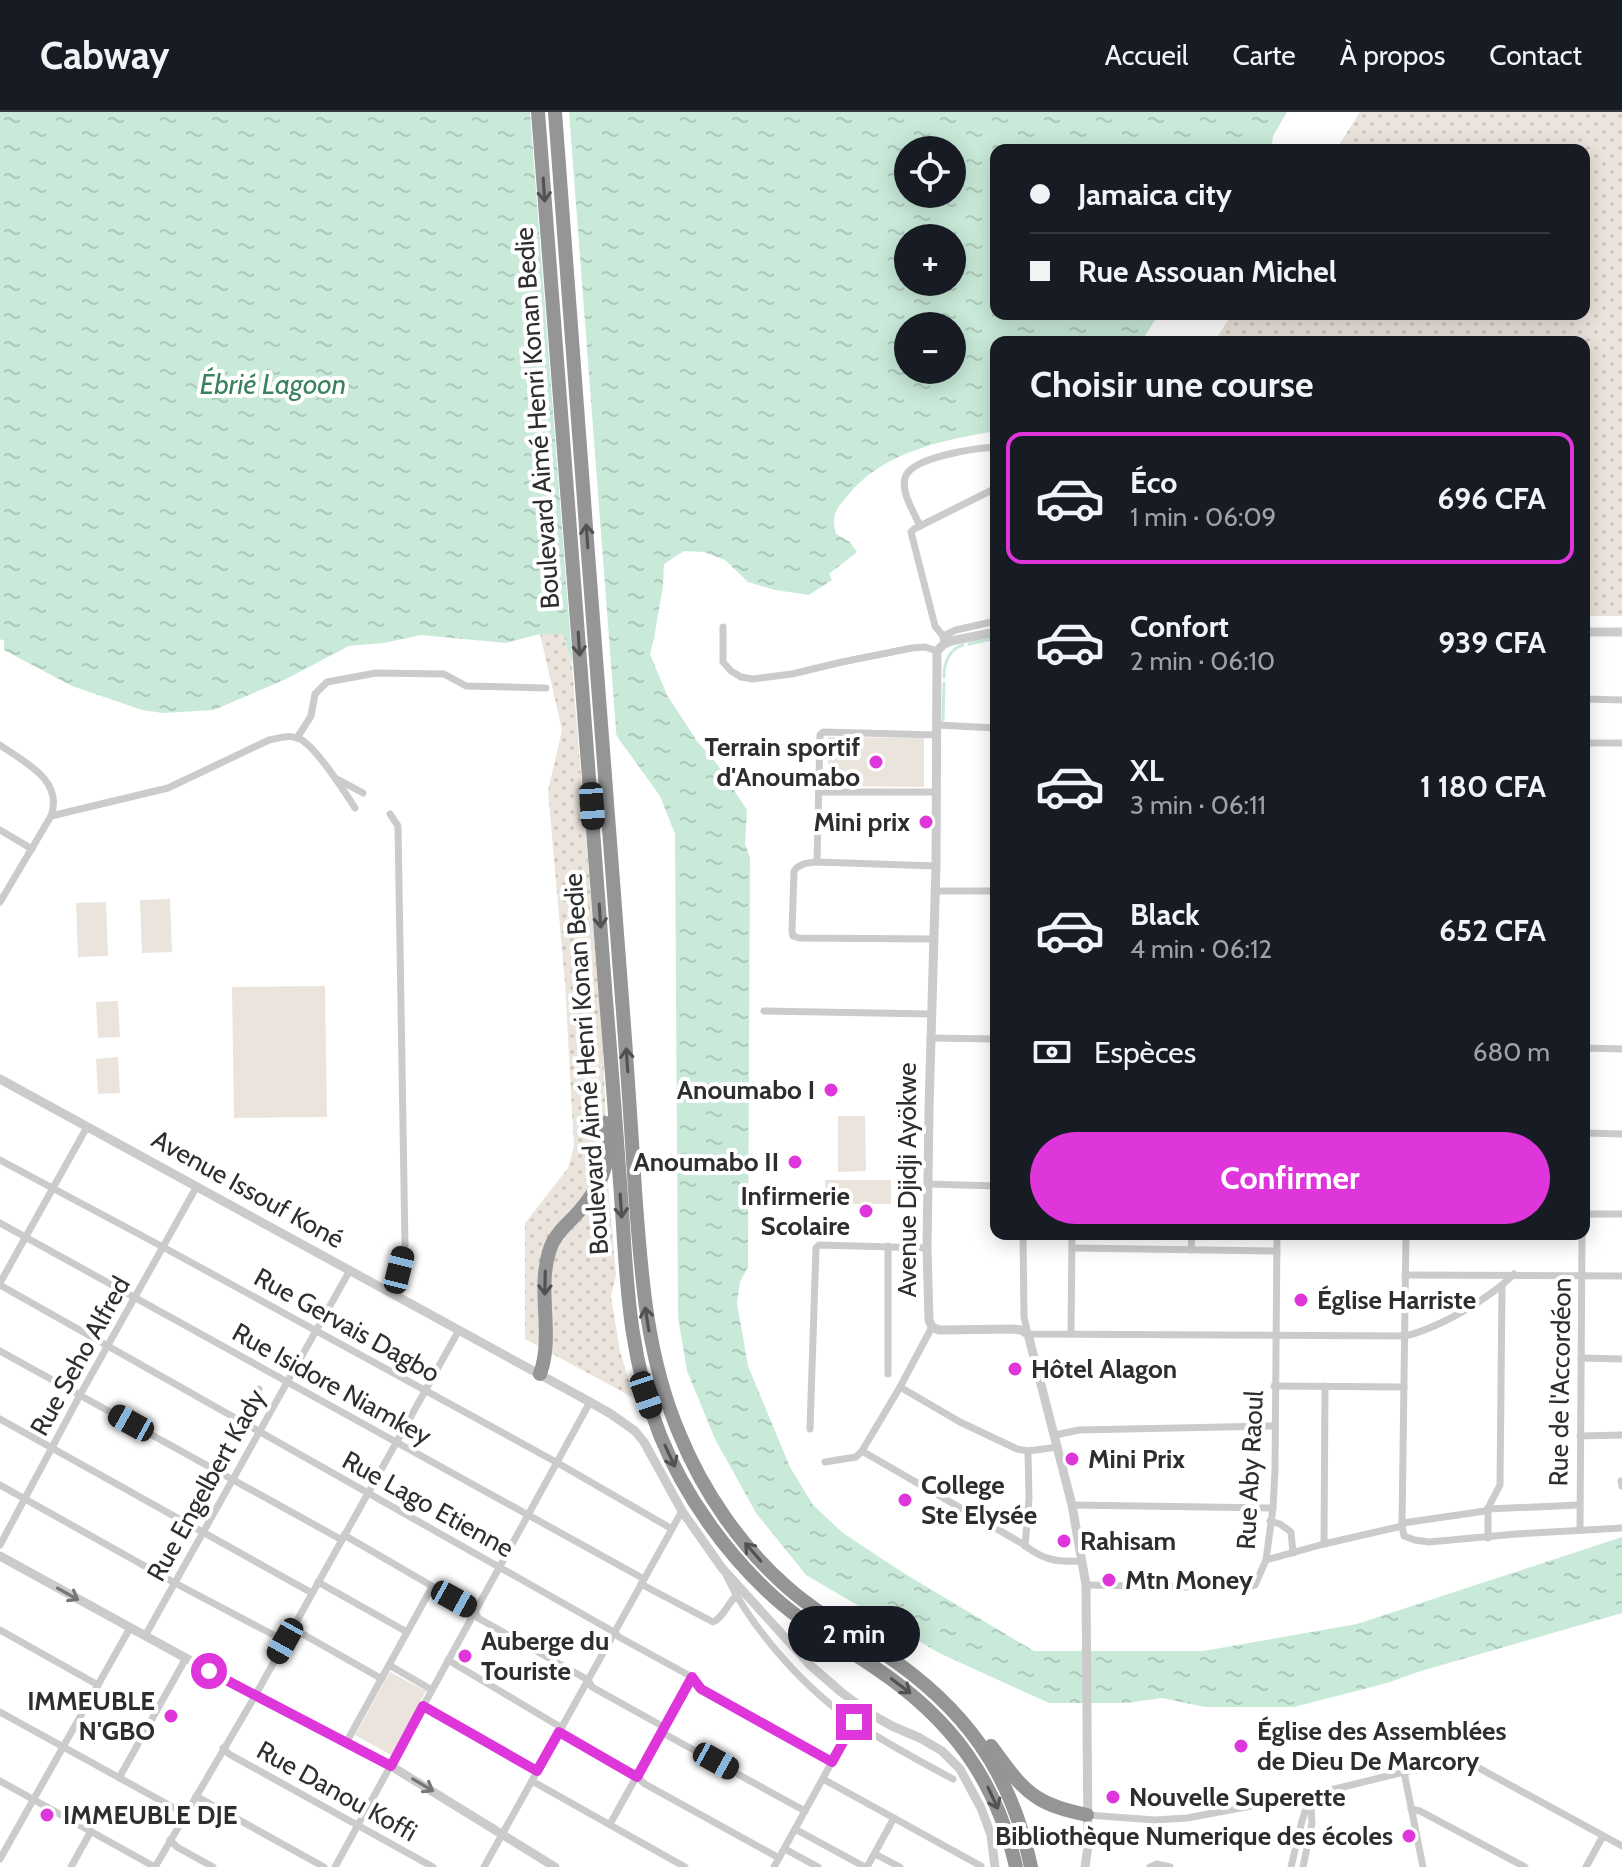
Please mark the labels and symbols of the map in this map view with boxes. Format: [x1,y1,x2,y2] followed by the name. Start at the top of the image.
[537,176,552,203] one-way arrow
[508,226,566,610] street label: Boulevard Aimé Henri Konan Bedie
[200,366,346,401] water label: Ébrié Lagoon
[579,523,594,550] one-way arrow
[572,630,587,657] one-way arrow
[704,731,860,793] place label: Terrain sportif d'Anoumabo
[867,753,885,771] marker: Terrain sportif d'Anoumabo
[578,781,606,831] car
[813,806,910,838] place label: Mini prix
[917,813,935,831] marker: Mini prix
[557,872,615,1256] street label: Boulevard Aimé Henri Konan Bedie
[593,902,608,929] one-way arrow
[619,1047,634,1074] one-way arrow
[891,1062,923,1298] street label: Avenue Djidji Ayökwe
[677,1074,815,1106] place label: Anoumabo I
[822,1081,840,1099] marker: Anoumabo I
[146,1123,350,1255] street label: Avenue Issouf Koné
[634,1146,779,1178] place label: Anoumabo II
[786,1153,804,1171] marker: Anoumabo II
[741,1180,850,1242] place label: Infirmerie Scolaire
[614,1192,629,1219] one-way arrow
[857,1202,875,1220] marker: Infirmerie Scolaire
[382,1244,416,1296] car
[249,1261,445,1389] street label: Rue Gervais Dagbo
[537,1269,553,1296] one-way arrow
[23,1271,137,1441] street label: Rue Seho Alfred
[1542,1277,1578,1487] street label: Rue de l'Accordéon
[1317,1284,1476,1316] place label: Église Harriste
[1292,1291,1310,1309] marker: Église Harriste
[639,1307,654,1332] one-way arrow
[227,1316,437,1452] street label: Rue Isidore Niamkey
[1031,1353,1177,1385] place label: Hôtel Alagon
[1006,1360,1024,1378] marker: Hôtel Alagon
[627,1368,665,1422] car
[140,1383,272,1587] street label: Rue Engelbert Kady
[1230,1390,1270,1550] street label: Rue Aby Raoul
[104,1401,158,1445] car
[1088,1443,1185,1475] place label: Mini Prix
[337,1444,519,1564] street label: Rue Lago Etienne
[663,1444,678,1468] one-way arrow
[1063,1450,1081,1468] marker: Mini Prix
[921,1469,1037,1531] place label: College Ste Elysée
[896,1491,914,1509] marker: College Ste Elysée
[1080,1525,1176,1557] place label: Rahisam
[1055,1532,1073,1550] marker: Rahisam
[744,1543,762,1563] one-way arrow
[1125,1564,1253,1596] place label: Mtn Money
[1100,1571,1118,1589] marker: Mtn Money
[427,1577,481,1621] car
[56,1586,80,1602] one-way arrow
[788,1606,920,1662] callout: 2 min
[263,1614,307,1668] car
[481,1625,609,1687] place label: Auberge du Touriste
[456,1647,474,1665] marker: Auberge du Touriste
[191,1653,227,1689] route start
[890,1678,911,1695] one-way arrow
[27,1685,155,1747] place label: IMMEUBLE N'GBO
[836,1704,872,1740] route end
[162,1707,180,1725] marker: IMMEUBLE N'GBO
[1257,1715,1506,1777] place label: Église des Assemblées de Dieu De Marcory
[251,1734,423,1848] street label: Rue Danou Koffi
[1232,1737,1250,1755] marker: Église des Assemblées de Dieu De Marcory
[689,1739,743,1783] car
[411,1778,434,1794] one-way arrow
[1129,1781,1346,1813] place label: Nouvelle Superette
[986,1785,1001,1809] one-way arrow
[1104,1788,1122,1806] marker: Nouvelle Superette
[63,1799,238,1831] place label: IMMEUBLE DJE
[38,1806,56,1824] marker: IMMEUBLE DJE
[995,1820,1393,1852] place label: Bibliothèque Numerique des écoles
[1400,1827,1418,1845] marker: Bibliothèque Numerique des écoles

